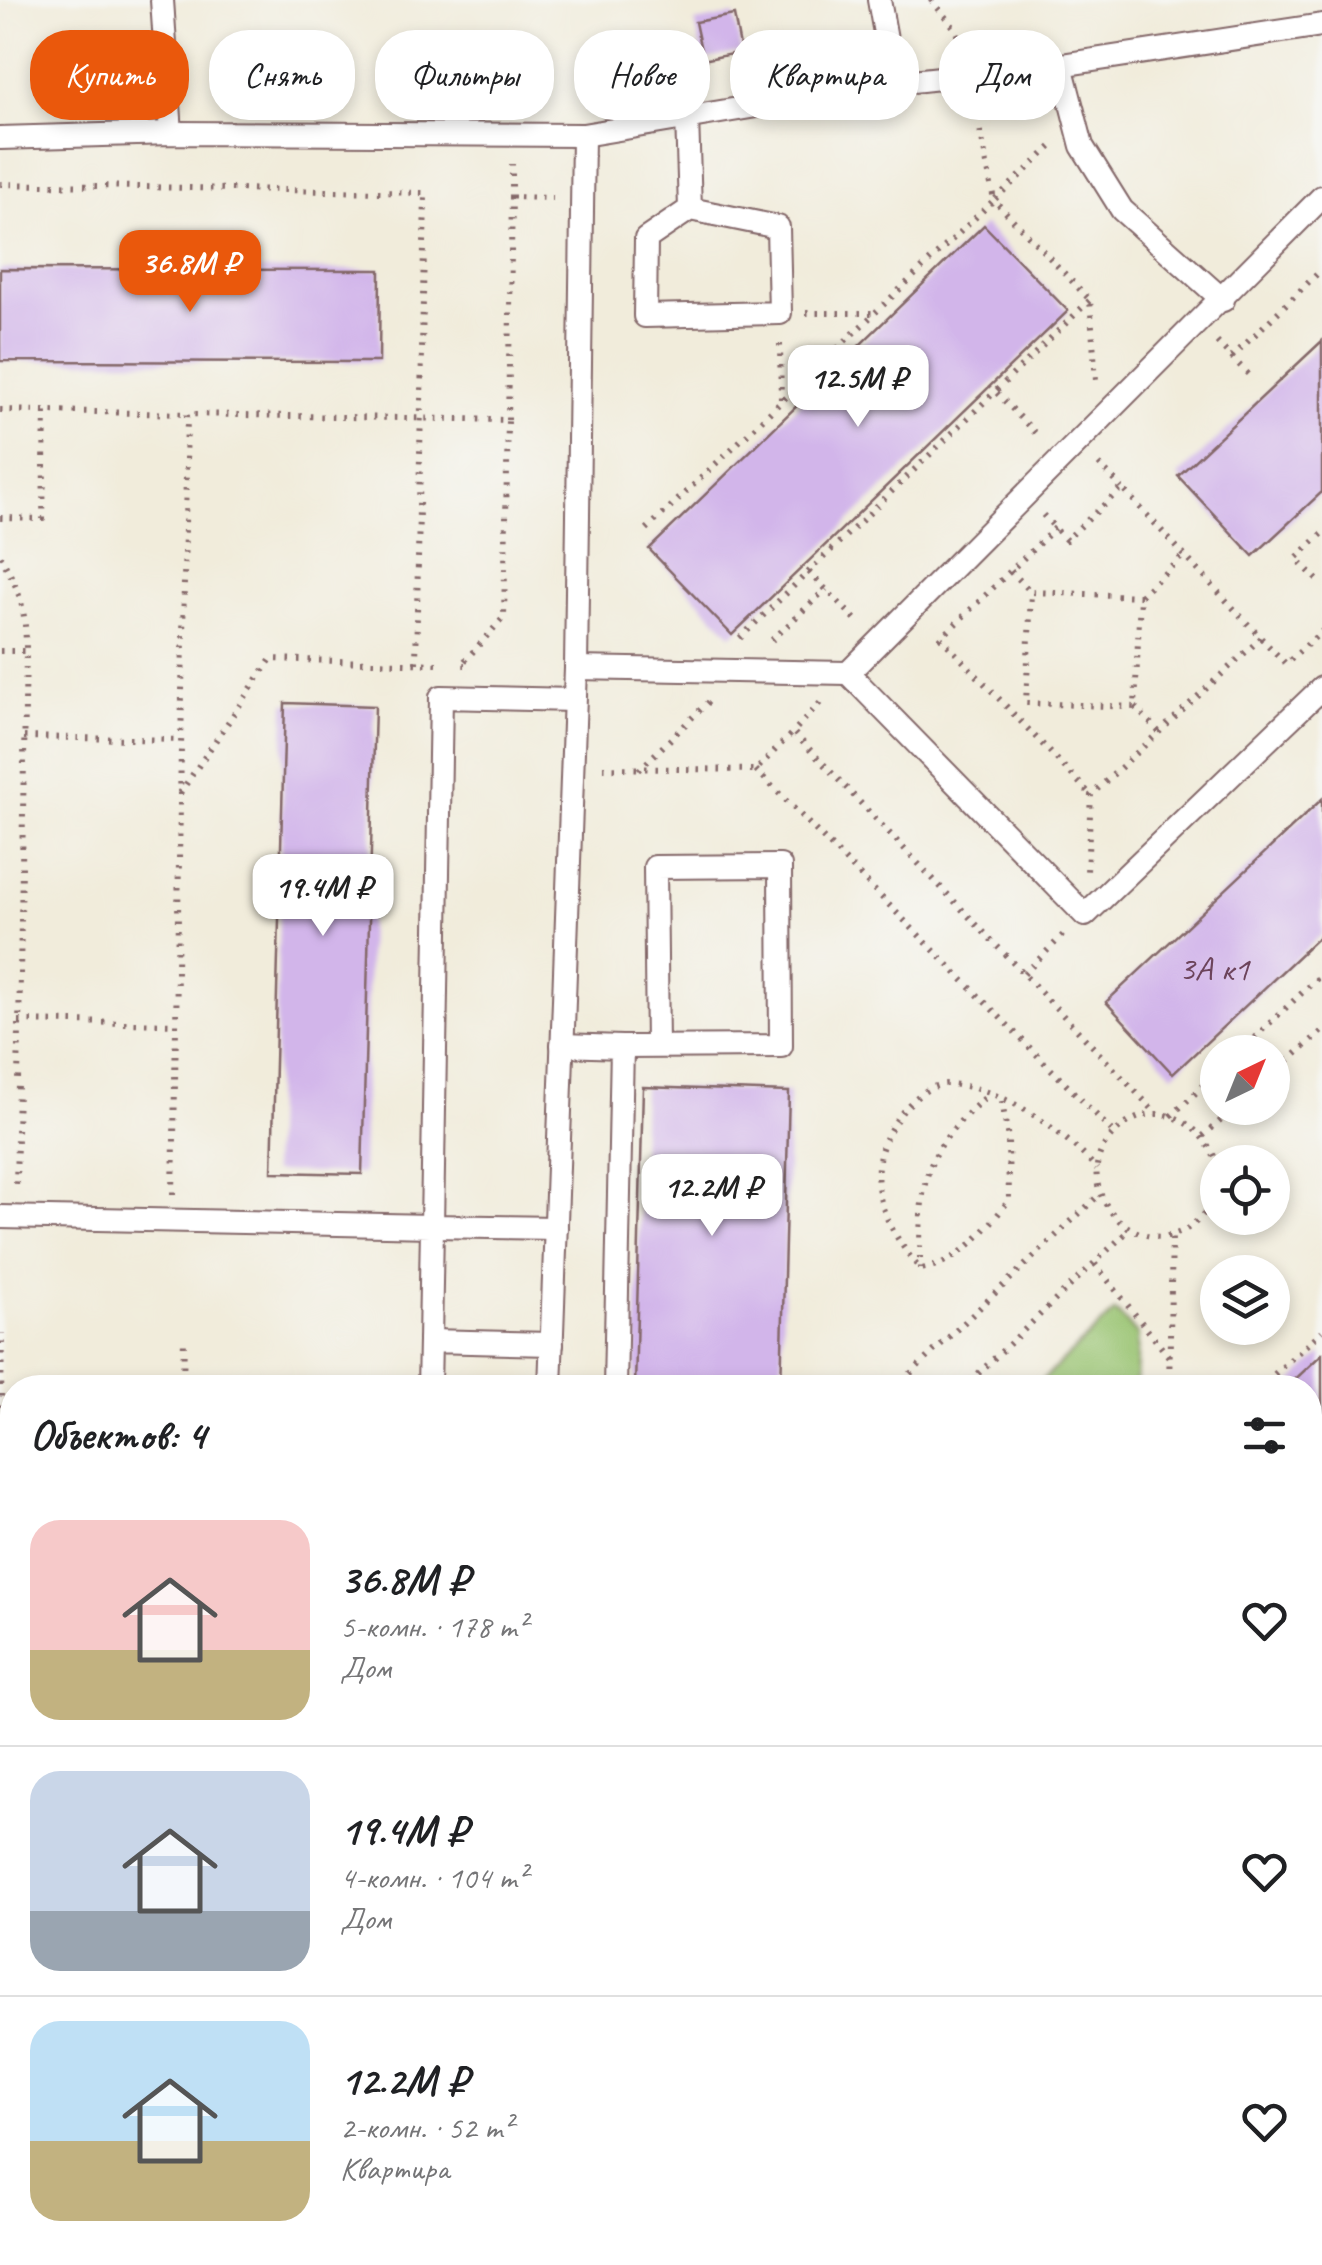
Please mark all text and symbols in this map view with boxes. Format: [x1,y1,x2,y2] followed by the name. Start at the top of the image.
[30,30,189,120] chip: Купить
[209,30,355,120] chip: Снять
[375,30,554,120] chip: Фильтры
[574,30,710,120] chip: Новое
[730,30,919,120] chip: Квартира
[939,30,1065,120] chip: Дом
[98,230,282,315] pin: 36.8M ₽
[141,242,239,283] text: 36.8M ₽
[766,345,950,430] pin: 12.5M ₽
[810,357,906,398] text: 12.5M ₽
[231,854,415,939] pin: 19.4M ₽
[275,866,371,907] text: 19.4M ₽
[1179,946,1251,991] house number: 3А к1
[1200,1035,1290,1125] north arrow
[1200,1035,1290,1345] map controls
[1200,1145,1290,1235] button: locate
[620,1154,804,1239] pin: 12.2M ₽
[663,1166,761,1207] text: 12.2M ₽
[1200,1255,1290,1345] button: layers
[1237,1408,1292,1463] icon: filters
[30,1409,206,1462] text: Объектов: 4
[340,1553,468,1606] text: 36.8M ₽
[110,1560,230,1680] icon: home
[1237,1593,1292,1648] icon: heart
[340,1606,527,1647] text: 5-комн. · 178 m²
[340,1647,391,1688] text: Дом
[340,1804,467,1857] text: 19.4M ₽
[110,1811,230,1931] icon: home
[1237,1844,1292,1899] icon: heart
[340,1857,527,1898] text: 4-комн. · 104 m²
[340,1898,391,1939] text: Дом
[340,2054,468,2107] text: 12.2M ₽
[110,2061,230,2181] icon: home
[1237,2094,1292,2149] icon: heart
[340,2107,512,2148] text: 2-комн. · 52 m²
[340,2148,449,2189] text: Квартира

